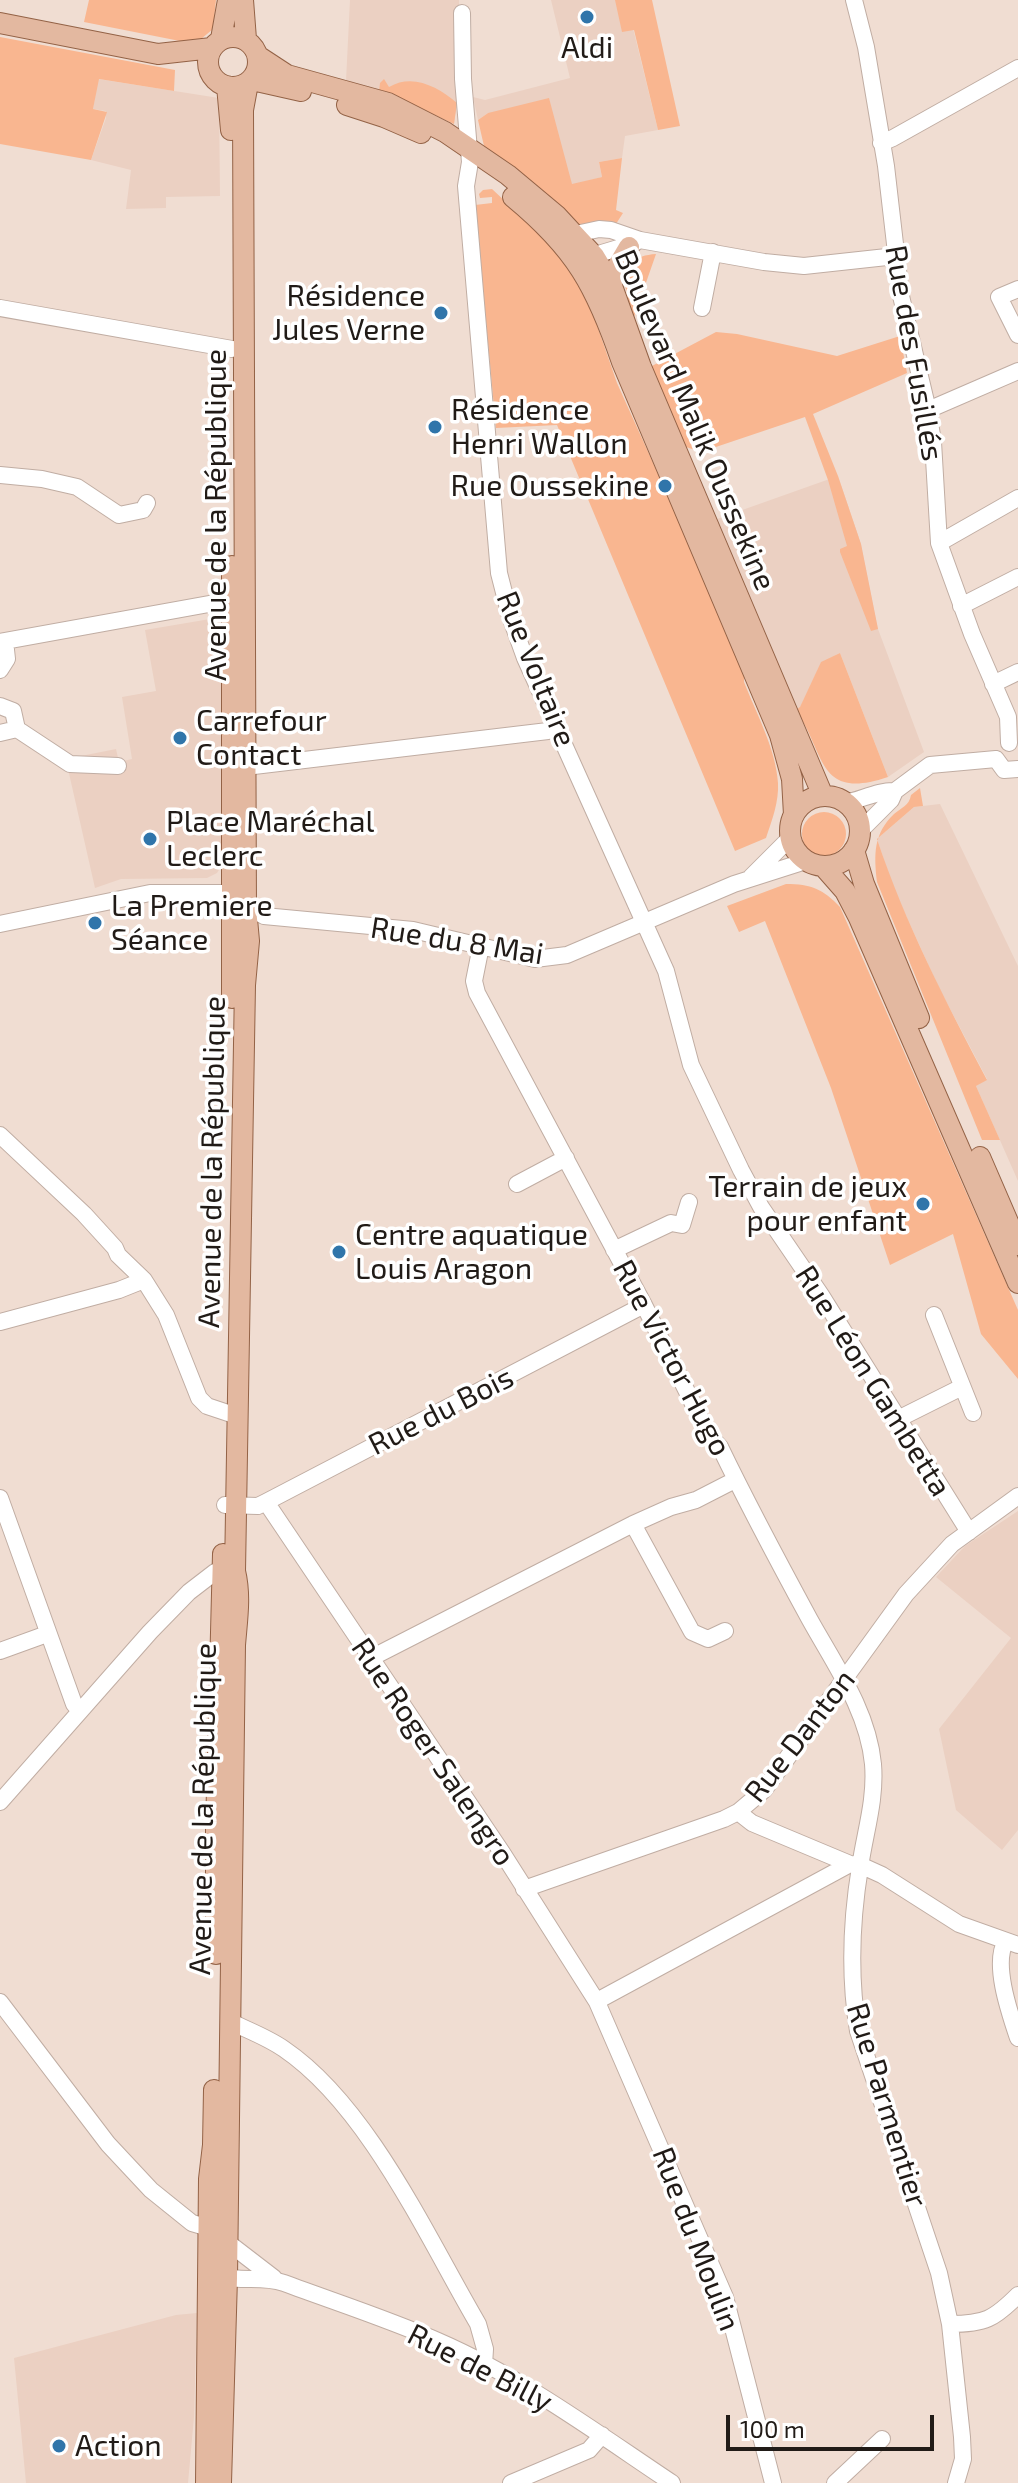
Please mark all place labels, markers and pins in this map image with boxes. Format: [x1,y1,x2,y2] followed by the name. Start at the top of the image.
[578,8,596,26] marker: Aldi
[561,30,613,66] place label: Aldi
[272,278,425,348] place label: Résidence Jules Verne
[432,304,450,322] marker: Résidence Jules Verne
[451,392,628,462] place label: Résidence Henri Wallon
[426,418,444,436] marker: Résidence Henri Wallon
[451,468,649,504] place label: Rue Oussekine
[656,477,674,495] marker: Rue Oussekine
[196,703,327,774] place label: Carrefour Contact
[171,729,189,747] marker: Carrefour Contact
[166,804,374,874] place label: Place Maréchal Leclerc
[141,830,159,848] marker: Place Maréchal Leclerc
[111,888,273,958] place label: La Premiere Séance
[86,914,104,932] marker: La Premiere Séance
[708,1169,907,1240] place label: Terrain de jeux pour enfant
[914,1195,932,1213] marker: Terrain de jeux pour enfant
[355,1217,588,1288] place label: Centre aquatique Louis Aragon
[330,1243,348,1261] marker: Centre aquatique Louis Aragon
[75,2428,162,2464] place label: Action
[50,2437,68,2455] marker: Action

